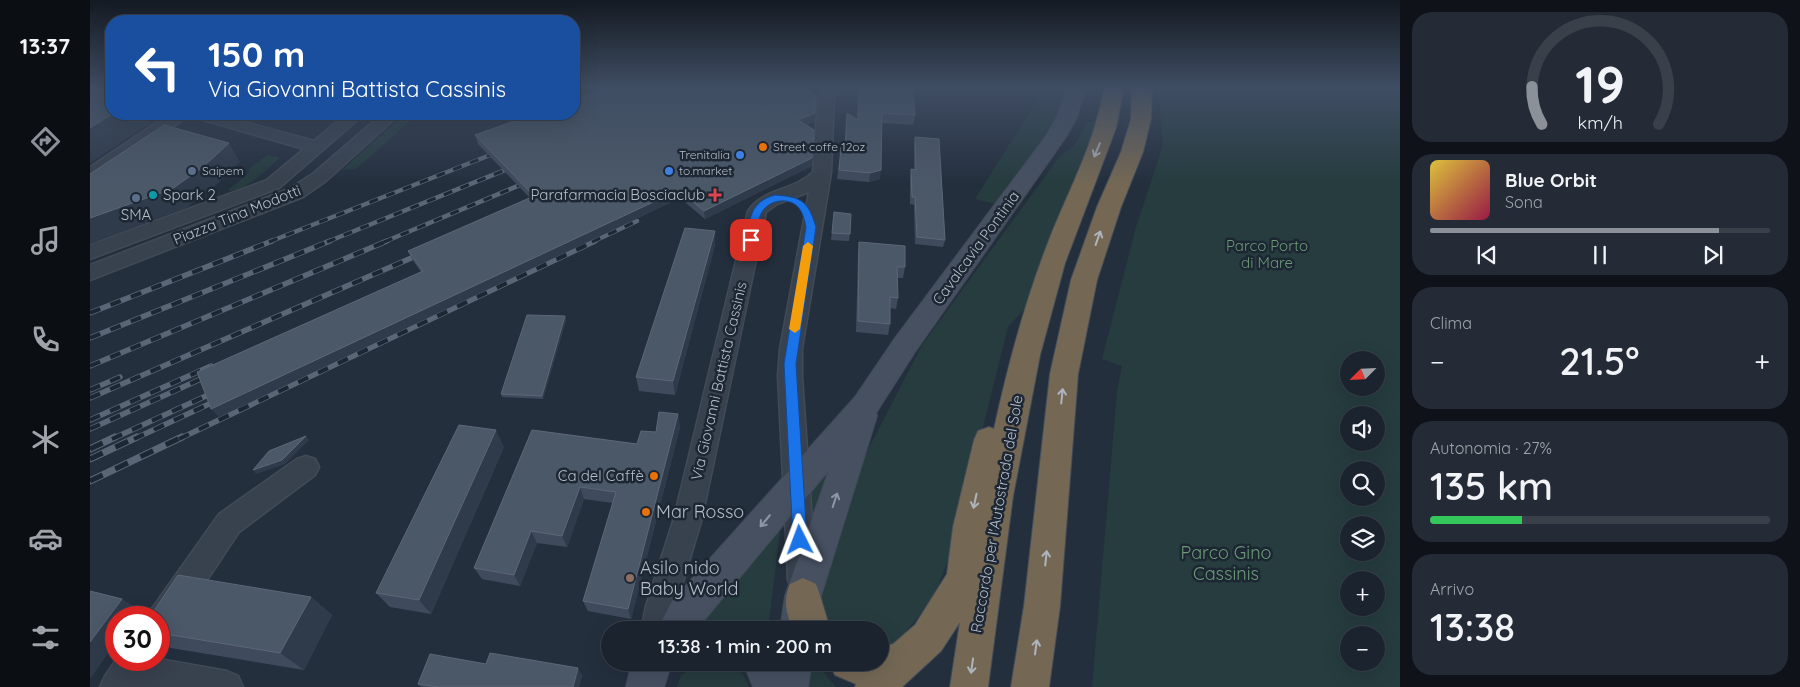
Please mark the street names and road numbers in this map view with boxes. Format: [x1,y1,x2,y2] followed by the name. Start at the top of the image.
[170,180,303,249] street label: Piazza Tina Modotti
[928,187,1023,308] street label: Cavalcavia Pontinia
[686,280,751,482] street label: Via Giovanni Battista Cassinis
[966,394,1027,634] street label: Raccordo per l'Autostrada del Sole

